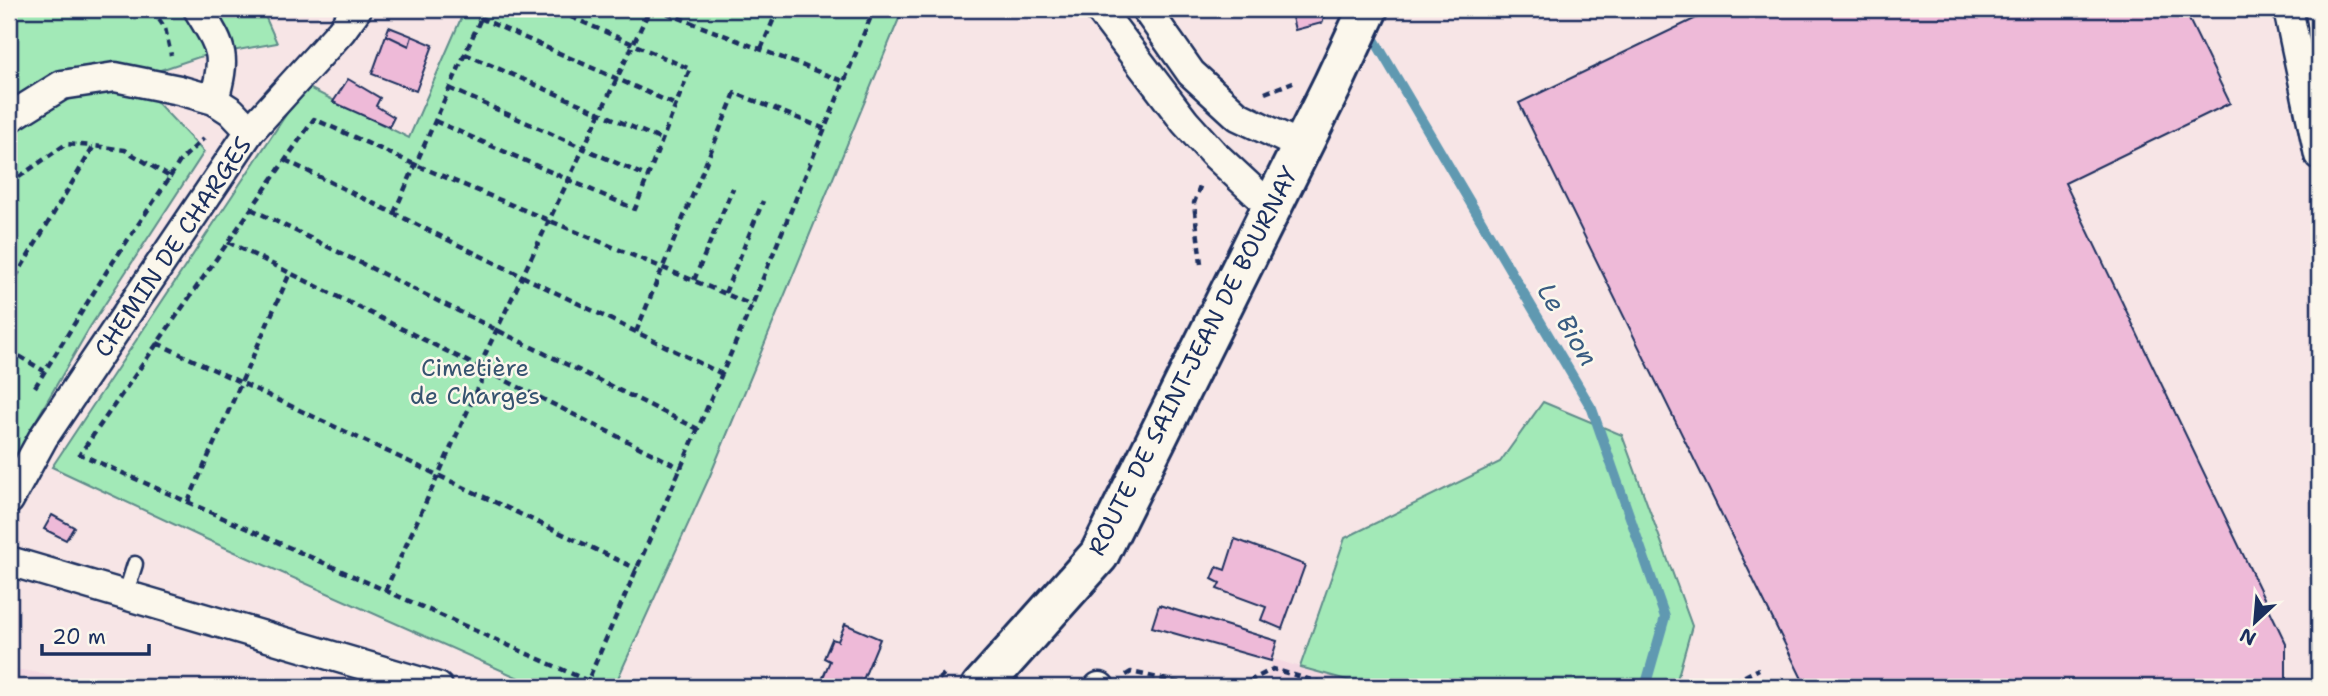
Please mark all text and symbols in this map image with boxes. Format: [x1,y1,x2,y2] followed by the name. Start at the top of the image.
[87,131,259,363] street label: CHEMIN DE CHARGES
[1081,161,1306,561] street label: ROUTE DE SAINT-JEAN DE BOURNAY
[1529,276,1607,372] water label: Le Bion
[410,352,540,412] park label: Cimetière de Charges
[2220,588,2290,658] north arrow
[42,612,149,656] scale bar
[2236,622,2260,651] text: N
[52,623,106,651] text: 20 m

